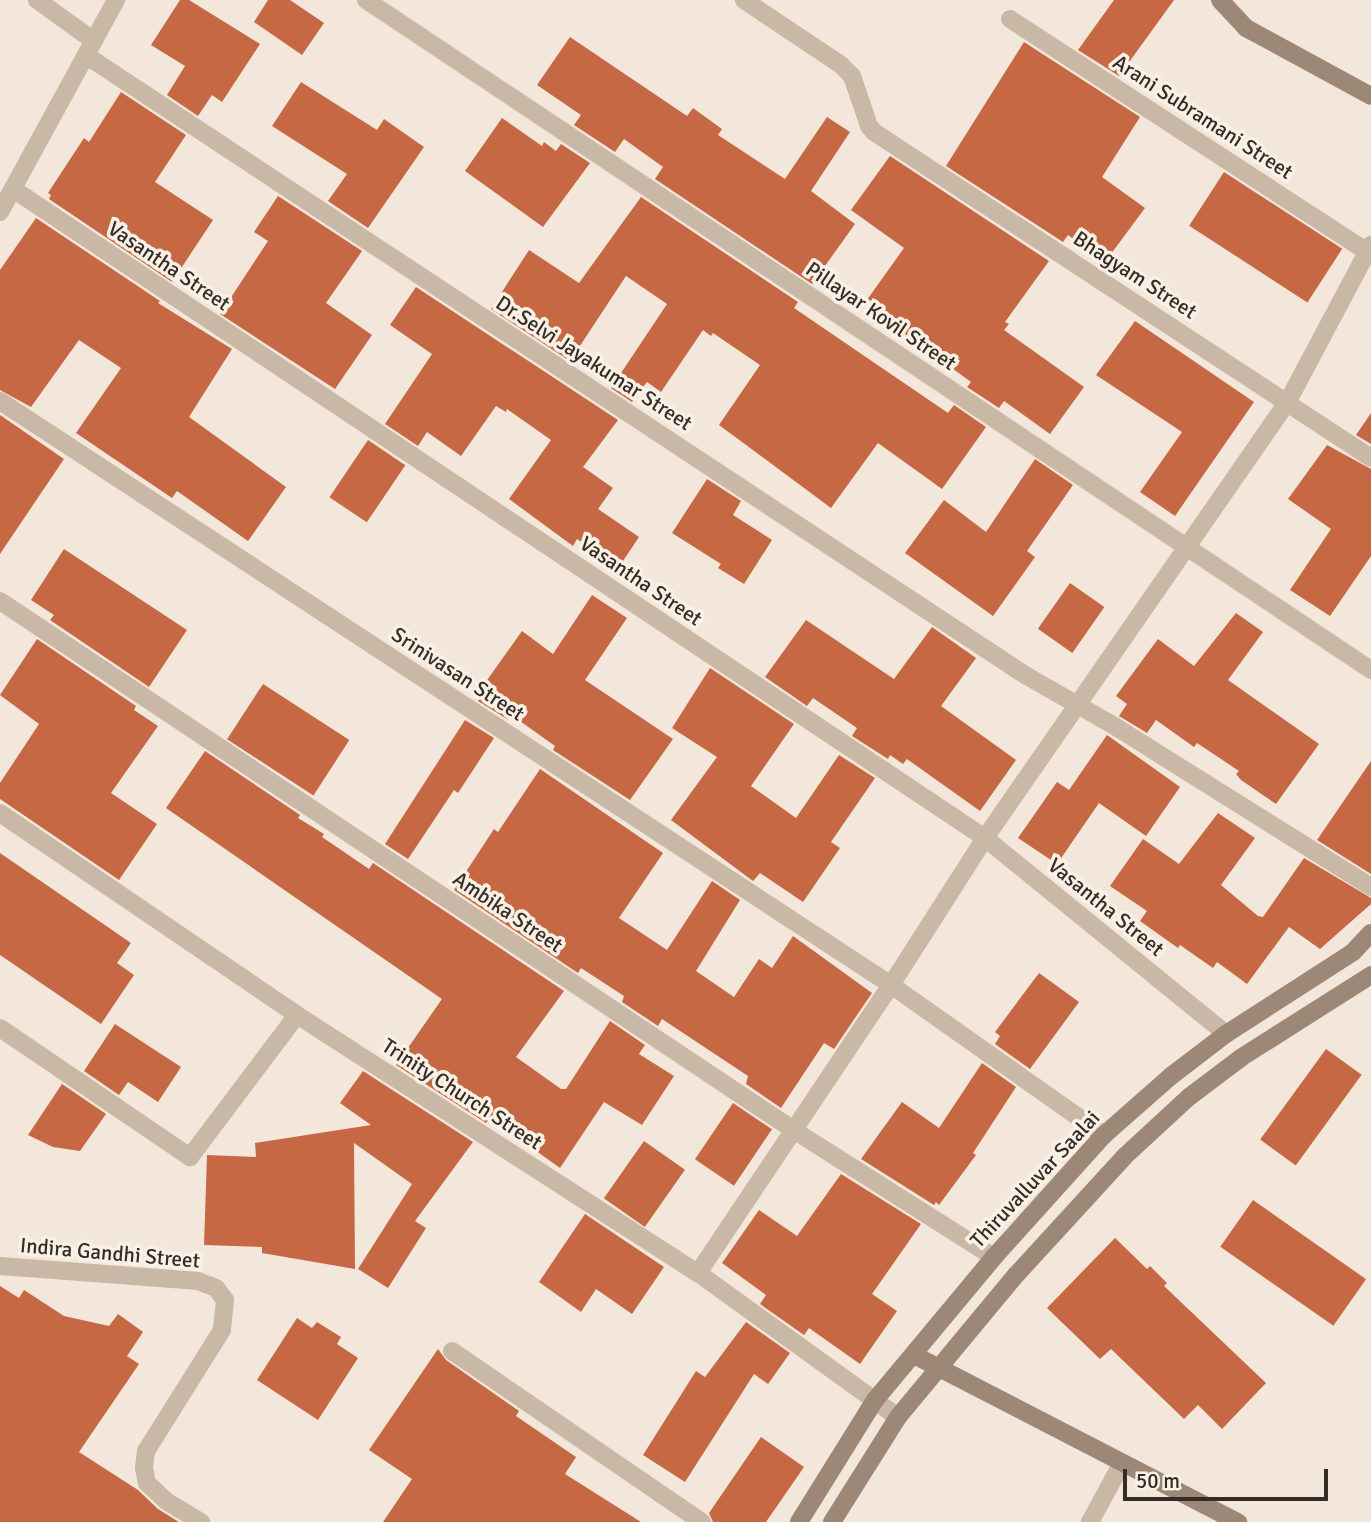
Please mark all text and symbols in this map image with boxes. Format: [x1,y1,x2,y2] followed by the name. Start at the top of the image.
[1108,49,1298,185] street label: Arani Subramani Street
[103,216,235,316] street label: Vasantha Street
[1069,226,1201,324] street label: Bhagyam Street
[801,256,961,376] street label: Pillayar Kovil Street
[491,290,697,436] street label: Dr.Selvi Jayakumar Street
[575,531,707,631] street label: Vasantha Street
[387,622,529,726] street label: Srinivasan Street
[1043,853,1169,961] street label: Vasantha Street
[448,866,568,958] street label: Ambika Street
[377,1033,547,1155] street label: Trinity Church Street
[965,1105,1105,1253] street label: Thiruvalluvar Saalai
[19,1233,201,1273] street label: Indira Gandhi Street
[1126,1456,1331,1500] scale bar
[1136,1468,1180,1494] text: 50 m

